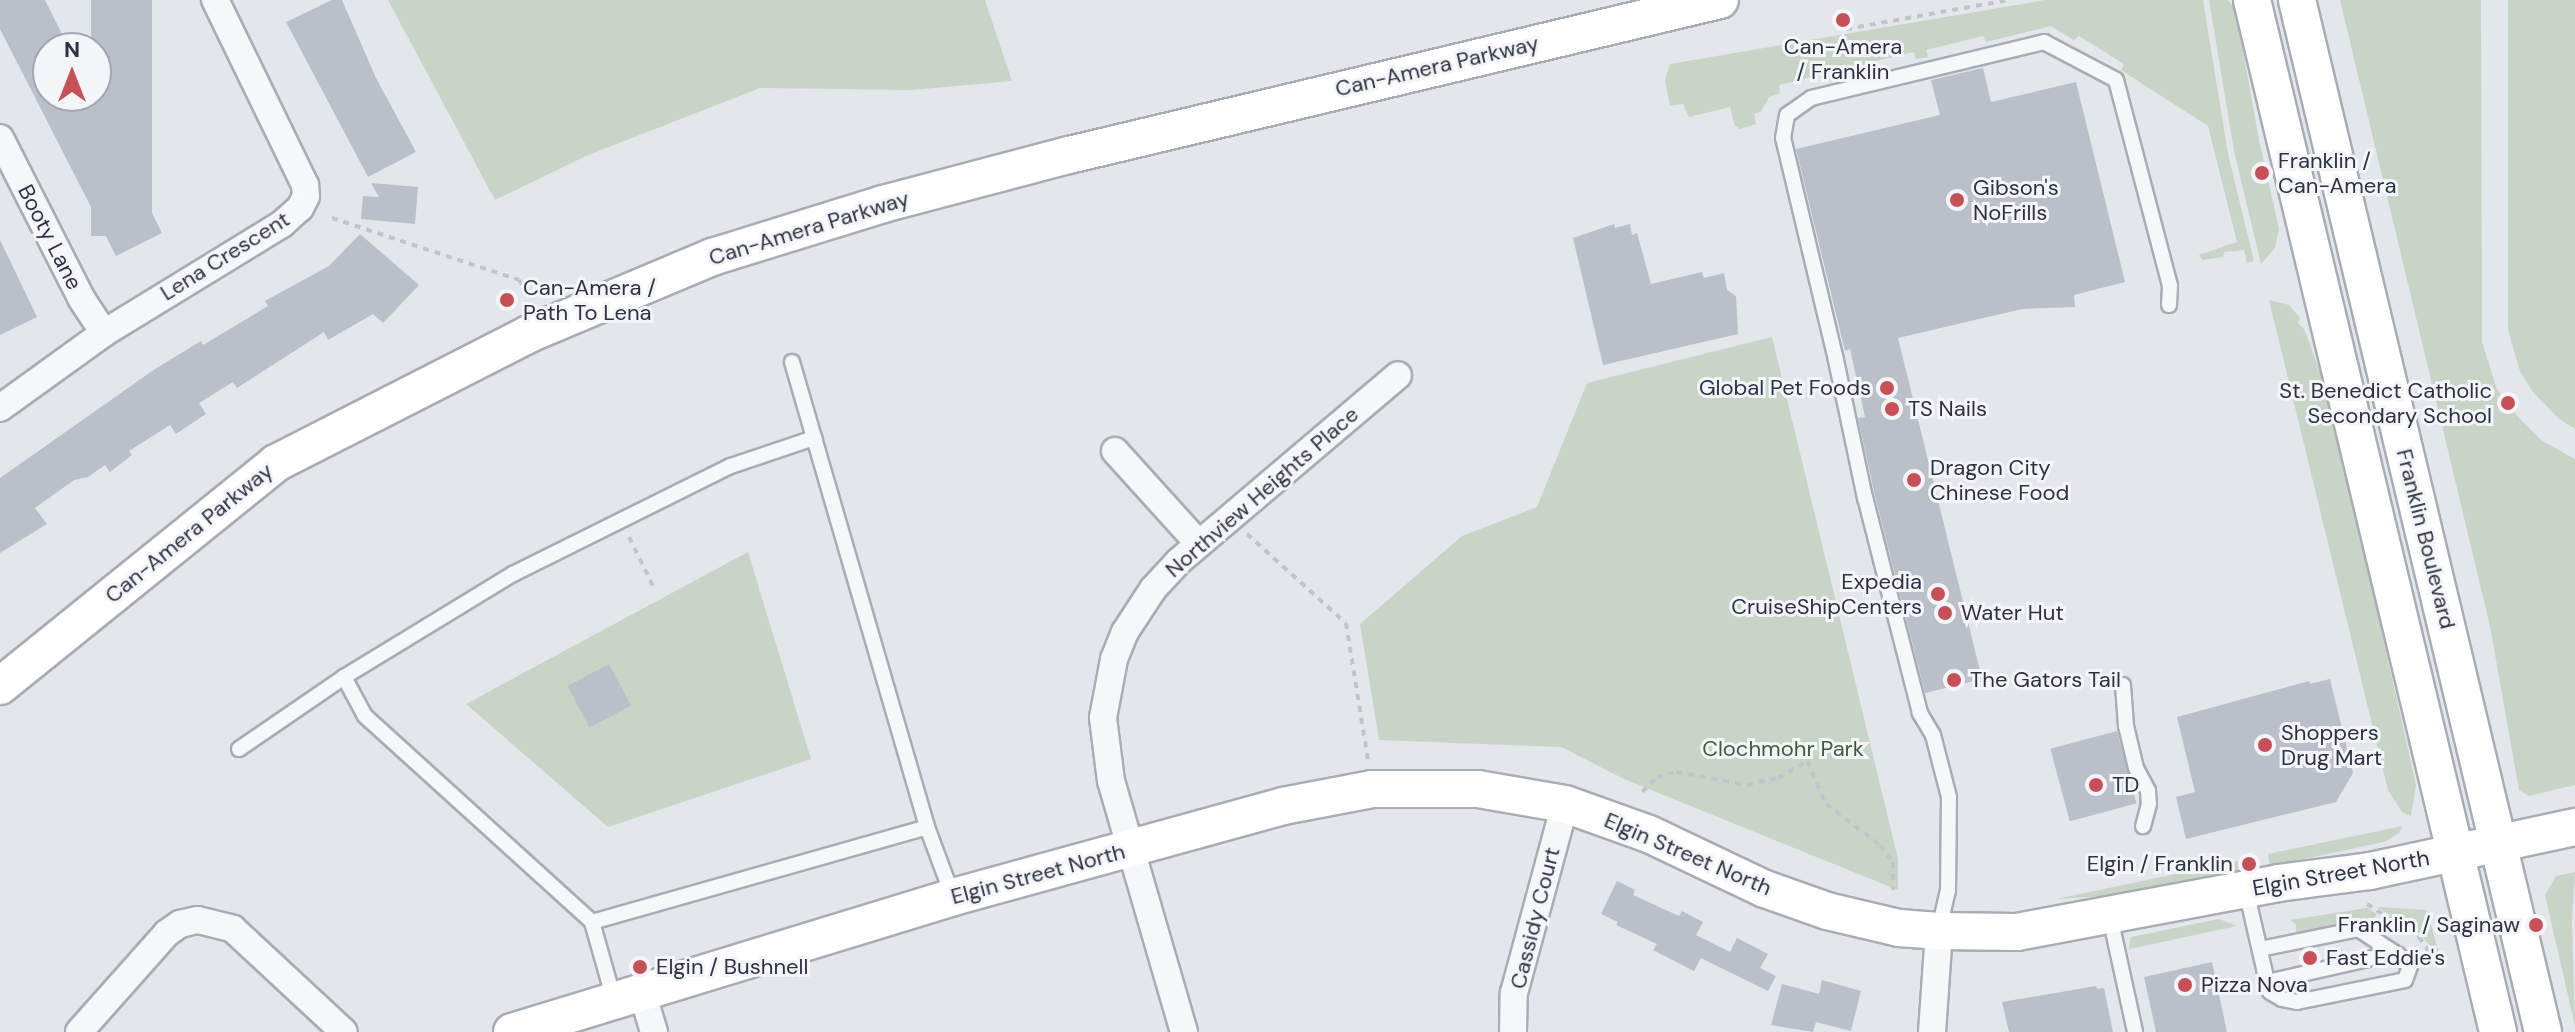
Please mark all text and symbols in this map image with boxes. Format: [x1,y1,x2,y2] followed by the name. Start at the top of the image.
[1834,11,1852,29] marker: Can-Amera / Franklin
[1333,30,1541,102] street label: Can-Amera Parkway
[32,32,112,112] north arrow
[1784,33,1902,84] place label: Can-Amera / Franklin
[64,35,80,64] text: N
[2278,147,2396,198] place label: Franklin / Can-Amera
[2253,164,2271,182] marker: Franklin / Can-Amera
[1973,174,2059,226] place label: Gibson's NoFrills
[12,180,88,294] street label: Booty Lane
[706,185,912,271] street label: Can-Amera Parkway
[1948,191,1966,209] marker: Gibson's NoFrills
[155,206,295,306] street label: Lena Crescent
[523,274,656,326] place label: Can-Amera / Path To Lena
[498,291,516,309] marker: Can-Amera / Path To Lena
[1699,375,1871,401] place label: Global Pet Foods
[2279,377,2492,428] place label: St. Benedict Catholic Secondary School
[1878,379,1896,397] marker: Global Pet Foods
[2499,394,2517,412] marker: St. Benedict Catholic Secondary School
[1908,396,1987,422] place label: TS Nails
[1883,400,1901,418] marker: TS Nails
[1160,401,1364,583] street label: Northview Heights Place
[2391,446,2461,632] street label: Franklin Boulevard
[1930,454,2069,506] place label: Dragon City Chinese Food
[100,457,278,609] street label: Can-Amera Parkway
[1905,471,1923,489] marker: Dragon City Chinese Food
[1731,568,1922,620] place label: Expedia CruiseShipCenters
[1929,585,1947,603] marker: Expedia CruiseShipCenters
[1961,600,2064,626] place label: Water Hut
[1936,604,1954,622] marker: Water Hut
[1970,667,2121,693] place label: The Gators Tail
[1945,671,1963,689] marker: The Gators Tail
[2281,719,2382,770] place label: Shoppers Drug Mart
[1702,736,1864,762] park label: Clochmohr Park
[2256,736,2274,754] marker: Shoppers Drug Mart
[2112,772,2139,798] place label: TD
[2087,776,2105,794] marker: TD
[1600,807,1776,901] street label: Elgin Street North
[948,838,1128,910] street label: Elgin Street North
[1505,844,1565,992] street label: Cassidy Court
[2250,844,2432,902] street label: Elgin Street North
[2087,851,2233,877] place label: Elgin / Franklin
[2240,855,2258,873] marker: Elgin / Franklin
[2338,912,2520,938] place label: Franklin / Saginaw
[2527,916,2545,934] marker: Franklin / Saginaw
[2326,945,2445,971] place label: Fast Eddie's
[2301,949,2319,967] marker: Fast Eddie's
[656,954,808,980] place label: Elgin / Bushnell
[631,958,649,976] marker: Elgin / Bushnell
[2201,972,2308,998] place label: Pizza Nova
[2176,976,2194,994] marker: Pizza Nova

